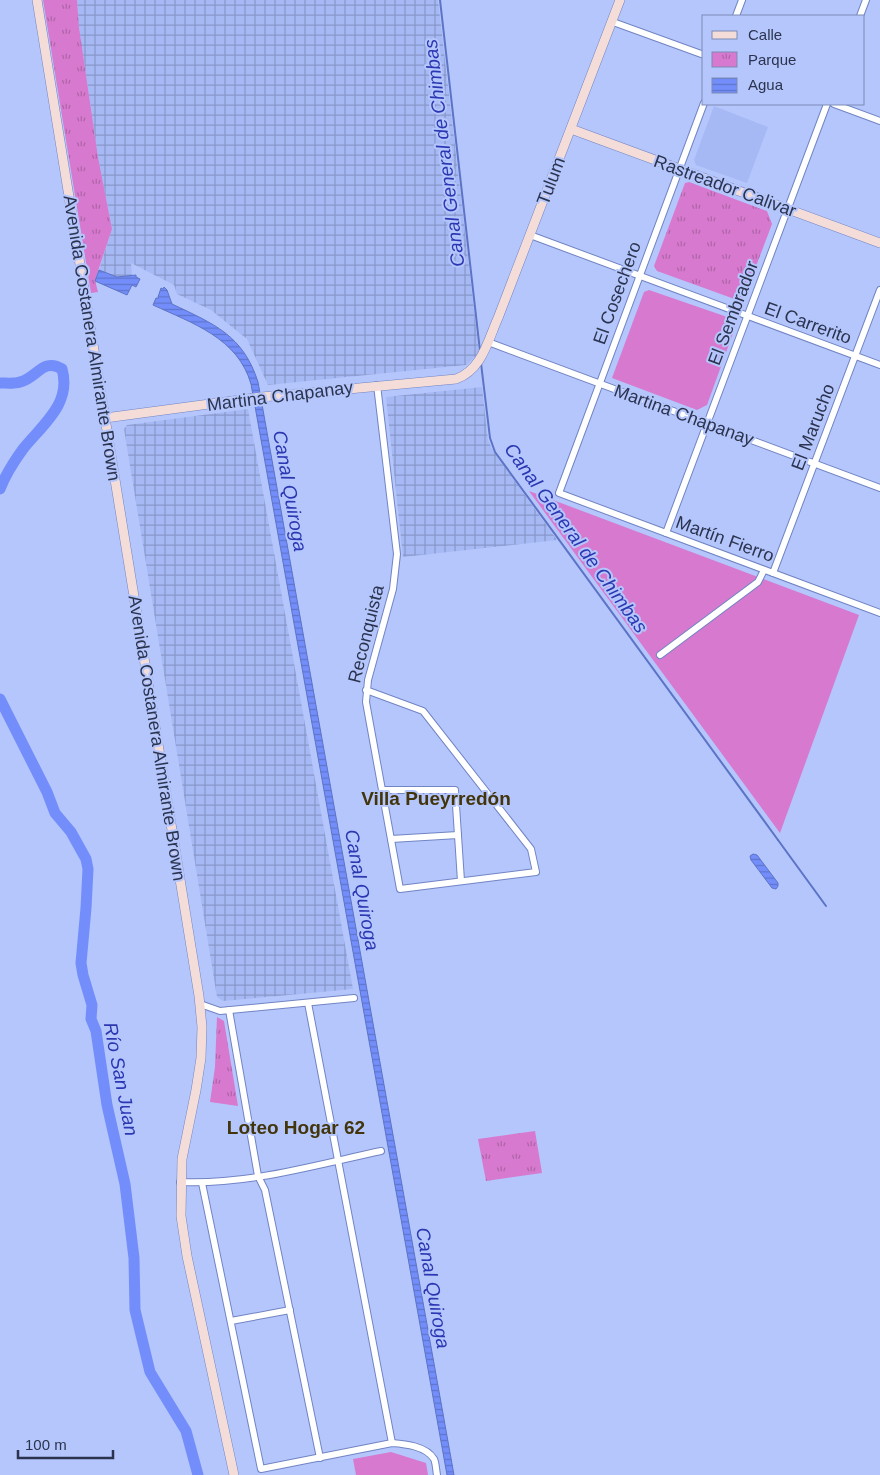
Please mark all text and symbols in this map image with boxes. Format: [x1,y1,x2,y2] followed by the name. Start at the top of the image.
[702,15,865,105] legend
[748,26,782,43] text: Calle
[420,37,468,268] water label: Canal General de Chimbas
[748,51,796,68] text: Parque
[748,76,784,93] text: Agua
[651,151,799,221] street label: Rastreador Calivar
[533,154,569,208] street label: Tulum
[60,194,124,482] street label: Avenida Costanera Almirante Brown
[589,239,645,347] street label: El Cosechero
[704,258,762,368] street label: El Sembrador
[762,298,854,348] street label: El Carrerito
[206,377,354,415] street label: Martina Chapanay
[611,380,757,450] street label: Martina Chapanay
[787,381,839,473] street label: El Marucho
[269,429,311,553] water label: Canal Quiroga
[500,439,652,637] water label: Canal General de Chimbas
[673,512,777,566] street label: Martín Fierro
[344,582,388,685] street label: Reconquista
[125,594,189,882] street label: Avenida Costanera Almirante Brown
[361,788,511,809] district label: Villa Pueyrredón
[341,828,383,952] water label: Canal Quiroga
[100,1020,142,1138] water label: Río San Juan
[227,1117,365,1138] district label: Loteo Hogar 62
[412,1226,454,1350] water label: Canal Quiroga
[18,1428,112,1460] scale bar
[25,1436,67,1453] text: 100 m

